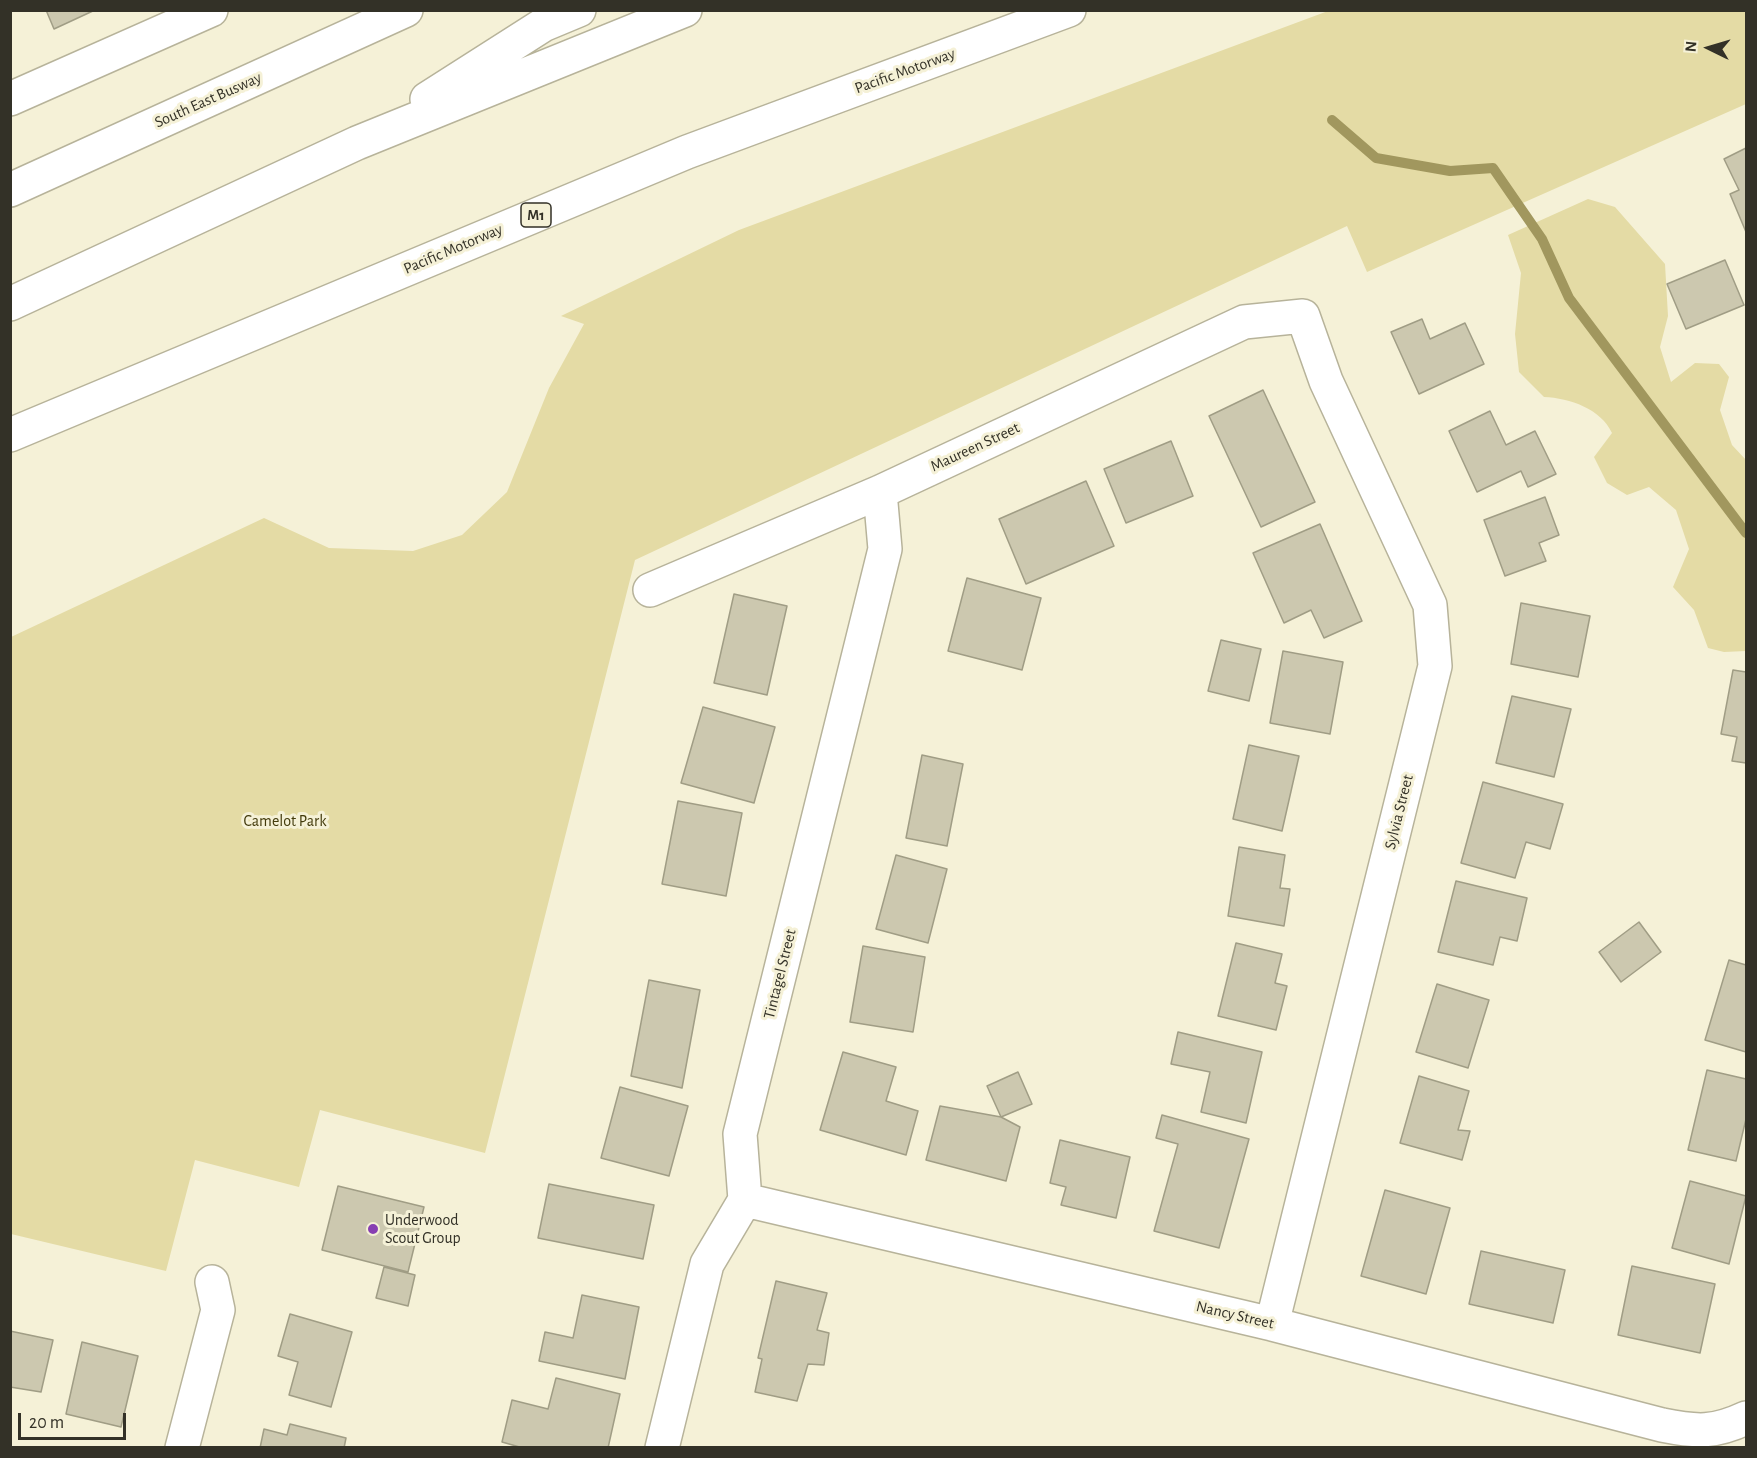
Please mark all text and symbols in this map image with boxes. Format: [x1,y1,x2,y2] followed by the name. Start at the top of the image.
[1679,18,1739,78] north arrow
[1683,40,1700,53] text: N
[852,44,958,98] street label: Pacific Motorway
[152,68,264,132] street label: South East Busway
[521,203,551,227] road number: M1
[401,220,505,278] street label: Pacific Motorway
[927,418,1023,476] street label: Maureen Street
[1380,773,1418,851] street label: Sylvia Street
[244,811,326,831] park label: Camelot Park
[760,927,800,1021] street label: Tintagel Street
[385,1210,461,1248] place label: Underwood Scout Group
[366,1222,380,1236] marker: Underwood Scout Group
[1194,1297,1276,1333] street label: Nancy Street
[21,1401,129,1439] scale bar
[29,1414,64,1432] text: 20 m

